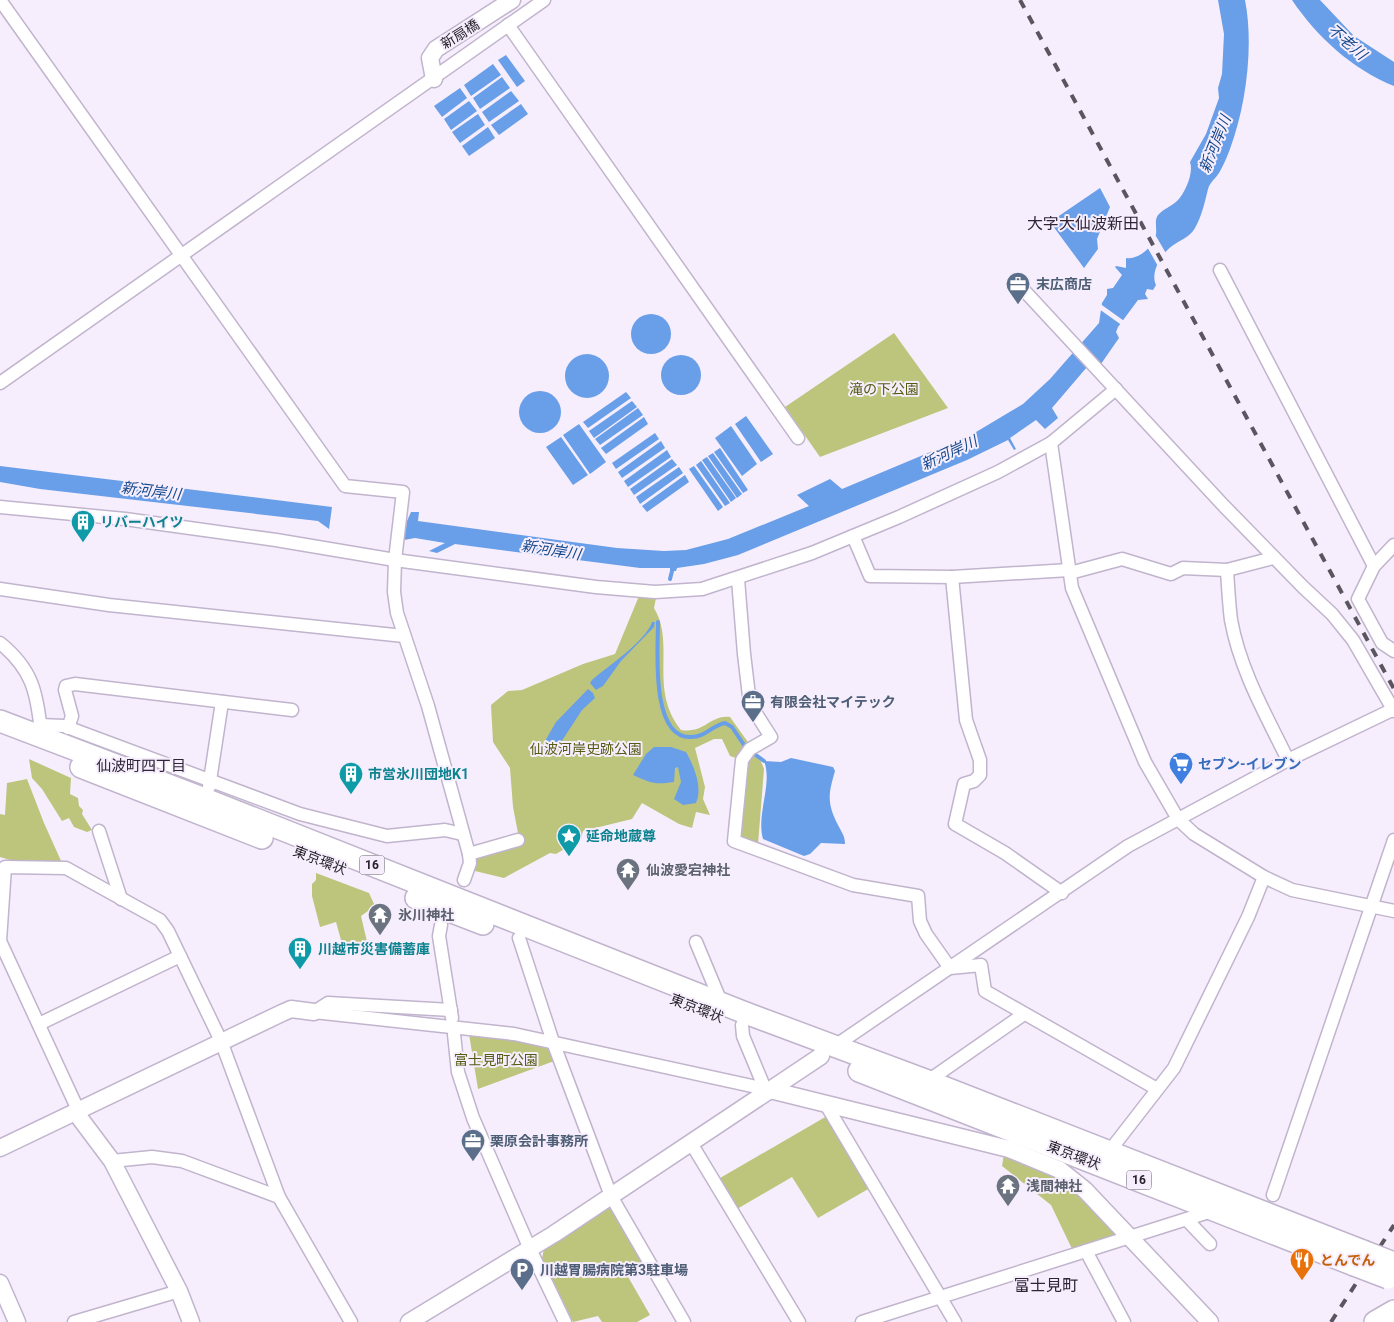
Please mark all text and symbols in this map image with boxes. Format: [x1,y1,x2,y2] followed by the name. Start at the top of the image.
[438,16,482,52] street label: 新扇橋
[1324,20,1371,65] water label: 不老川
[1195,111,1235,175] water label: 新河岸川
[1027,214,1139,233] district label: 大字大仙波新田
[1005,271,1031,305] office icon: 末広商店
[1036,276,1092,292] place label: 末広商店
[849,381,919,397] park label: 滝の下公園
[918,431,982,474] water label: 新河岸川
[120,478,184,504] water label: 新河岸川
[70,509,96,543] building icon: リバーハイツ
[100,514,183,530] place label: リバーハイツ
[520,536,584,564] water label: 新河岸川
[740,689,766,723] office icon: 有限会社マイテック
[770,694,896,710] place label: 有限会社マイテック
[530,741,642,757] park label: 仙波河岸史跡公園
[1168,751,1194,785] supermarket icon: セブン-イレブン
[1198,756,1302,772] place label: セブン-イレブン
[96,757,186,775] district label: 仙波町四丁目
[338,761,364,795] building icon: 市営氷川団地K1
[368,766,469,782] place label: 市営氷川団地K1
[556,823,582,857] place icon: 延命地蔵尊
[586,828,656,844] place label: 延命地蔵尊
[291,842,349,878] street label: 東京環状
[360,856,384,874] road number: 16
[615,857,641,891] temple icon: 仙波愛宕神社
[646,862,730,878] place label: 仙波愛宕神社
[367,902,393,936] temple icon: 氷川神社
[398,907,454,923] place label: 氷川神社
[287,936,313,970] building icon: 川越市災害備蓄庫
[318,941,430,957] place label: 川越市災害備蓄庫
[668,990,726,1026] street label: 東京環状
[454,1052,538,1068] park label: 富士見町公園
[460,1128,486,1162] office icon: 栗原会計事務所
[490,1133,588,1149] place label: 栗原会計事務所
[1045,1137,1103,1173] street label: 東京環状
[1126,1170,1152,1190] road number: 16
[995,1173,1021,1207] temple icon: 浅間神社
[1026,1178,1082,1194] place label: 浅間神社
[1289,1247,1315,1281] restaurant icon: とんでん
[1320,1252,1375,1268] place label: とんでん
[509,1257,535,1291] parking icon: 川越胃腸病院第3駐車場
[540,1262,688,1278] place label: 川越胃腸病院第3駐車場
[1014,1276,1078,1295] district label: 富士見町

